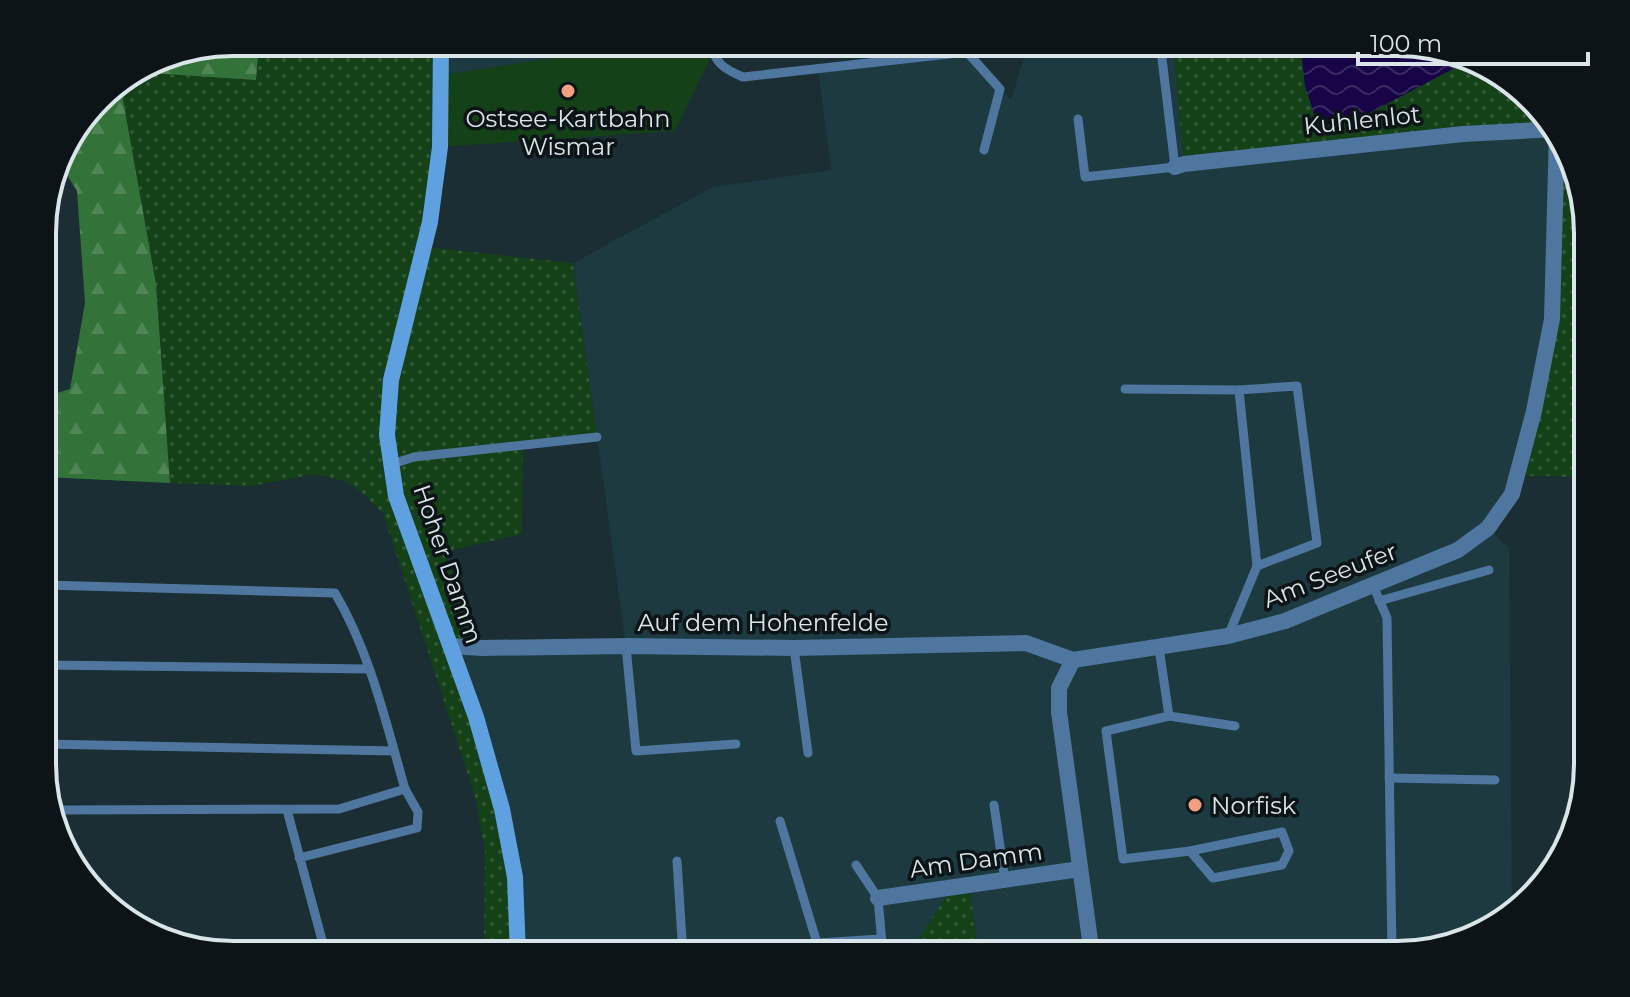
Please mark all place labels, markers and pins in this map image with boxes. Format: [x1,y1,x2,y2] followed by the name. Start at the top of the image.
[559,82,577,100] marker: Ostsee-Kartbahn Wismar
[465,104,671,161] place label: Ostsee-Kartbahn Wismar
[1211,791,1297,820] place label: Norfisk
[1186,796,1204,814] marker: Norfisk

